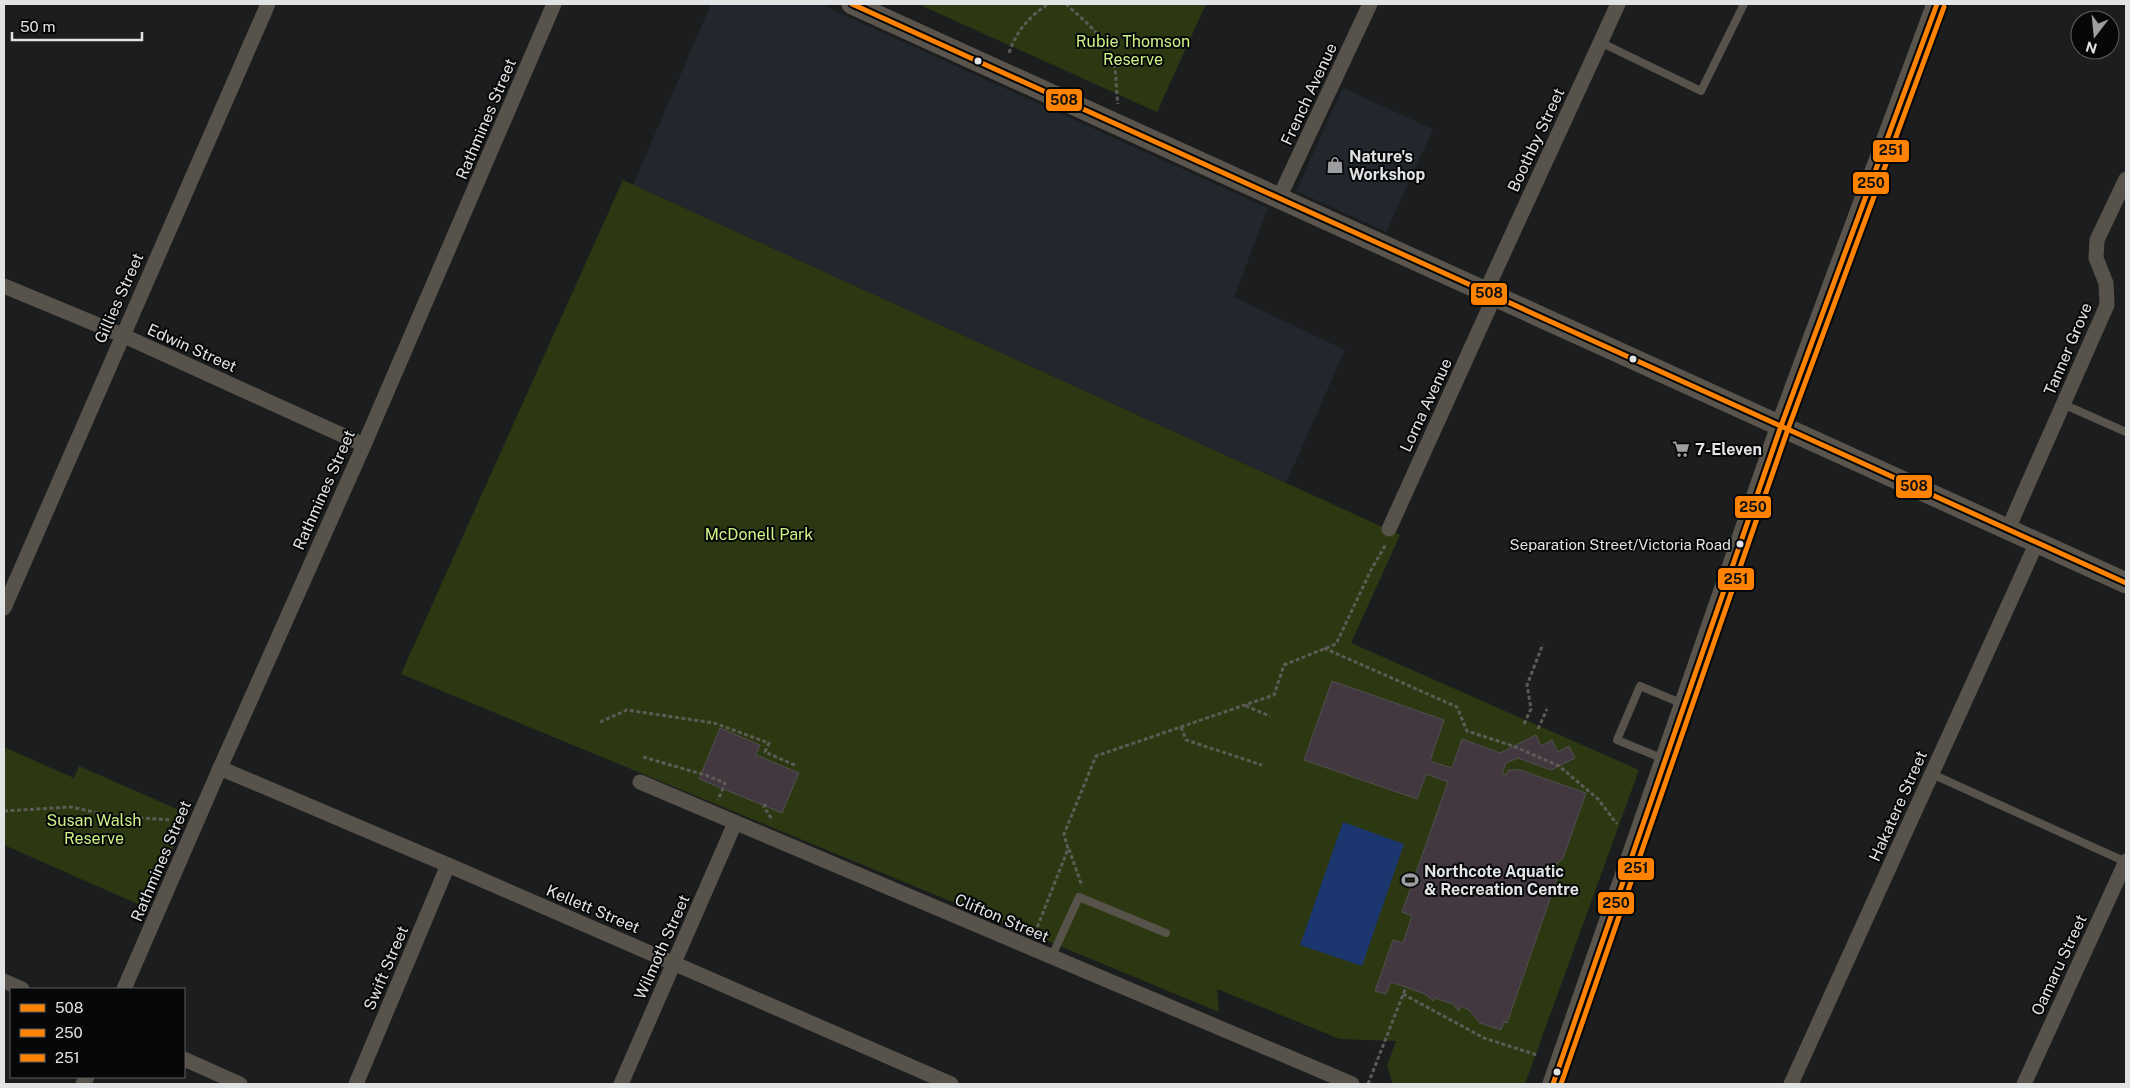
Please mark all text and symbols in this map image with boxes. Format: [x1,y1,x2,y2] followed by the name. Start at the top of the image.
[12,10,142,42] scale bar
[2070,10,2120,60] north arrow
[20,18,55,35] text: 50 m
[1076,32,1190,69] park label: Rubie Thomson Reserve
[2084,38,2099,57] text: N
[1277,40,1341,148] street label: French Avenue
[452,56,520,182] street label: Rathmines Street
[973,56,983,66] unlabelled marker
[1504,85,1568,195] street label: Boothby Street
[1045,88,1083,112] line badge: 508
[1050,92,1078,108] text: 508
[1872,139,1910,163] line badge: 251
[1879,142,1903,158] text: 251
[1349,147,1425,184] place label: Nature's Workshop
[1325,155,1345,175] shop icon: Nature's Workshop
[1852,171,1890,195] line badge: 250
[1857,175,1885,191] text: 250
[91,250,147,346] street label: Gillies Street
[1470,282,1508,306] line badge: 508
[1475,285,1503,301] text: 508
[2040,300,2096,398] street label: Tanner Grove
[144,320,240,376] street label: Edwin Street
[1628,354,1638,364] unlabelled marker
[1396,355,1456,455] street label: Lorna Avenue
[289,427,359,553] street label: Rathmines Street
[1671,439,1691,459] supermarket icon: 7-Eleven
[1695,440,1762,459] place label: 7-Eleven
[1895,474,1933,499] line badge: 508
[1900,478,1928,494] text: 508
[1734,495,1772,519] line badge: 250
[1739,499,1767,515] text: 250
[705,525,813,544] park label: McDonell Park
[1510,536,1731,553] place label: Separation Street/Victoria Road
[1735,539,1745,549] marker: Separation Street/Victoria Road
[1717,567,1755,591] line badge: 251
[1724,571,1748,587] text: 251
[1865,748,1931,864] street label: Hakatere Street
[127,798,195,924] street label: Rathmines Street
[46,811,142,848] park label: Susan Walsh Reserve
[1617,857,1655,881] line badge: 251
[1624,860,1648,876] text: 251
[1424,862,1579,899] place label: Northcote Aquatic & Recreation Centre
[1400,870,1420,890] sports icon: Northcote Aquatic & Recreation Centre
[543,881,643,937] street label: Kellett Street
[952,890,1052,946] street label: Clifton Street
[1597,891,1635,915] line badge: 250
[630,892,694,1002] street label: Wilmoth Street
[1602,895,1630,911] text: 250
[2027,911,2091,1019] street label: Oamaru Street
[360,923,412,1013] street label: Swift Street
[10,988,185,1078] legend
[55,999,83,1016] text: 508
[55,1024,83,1041] text: 250
[55,1049,80,1066] text: 251
[1552,1067,1562,1077] unlabelled marker

